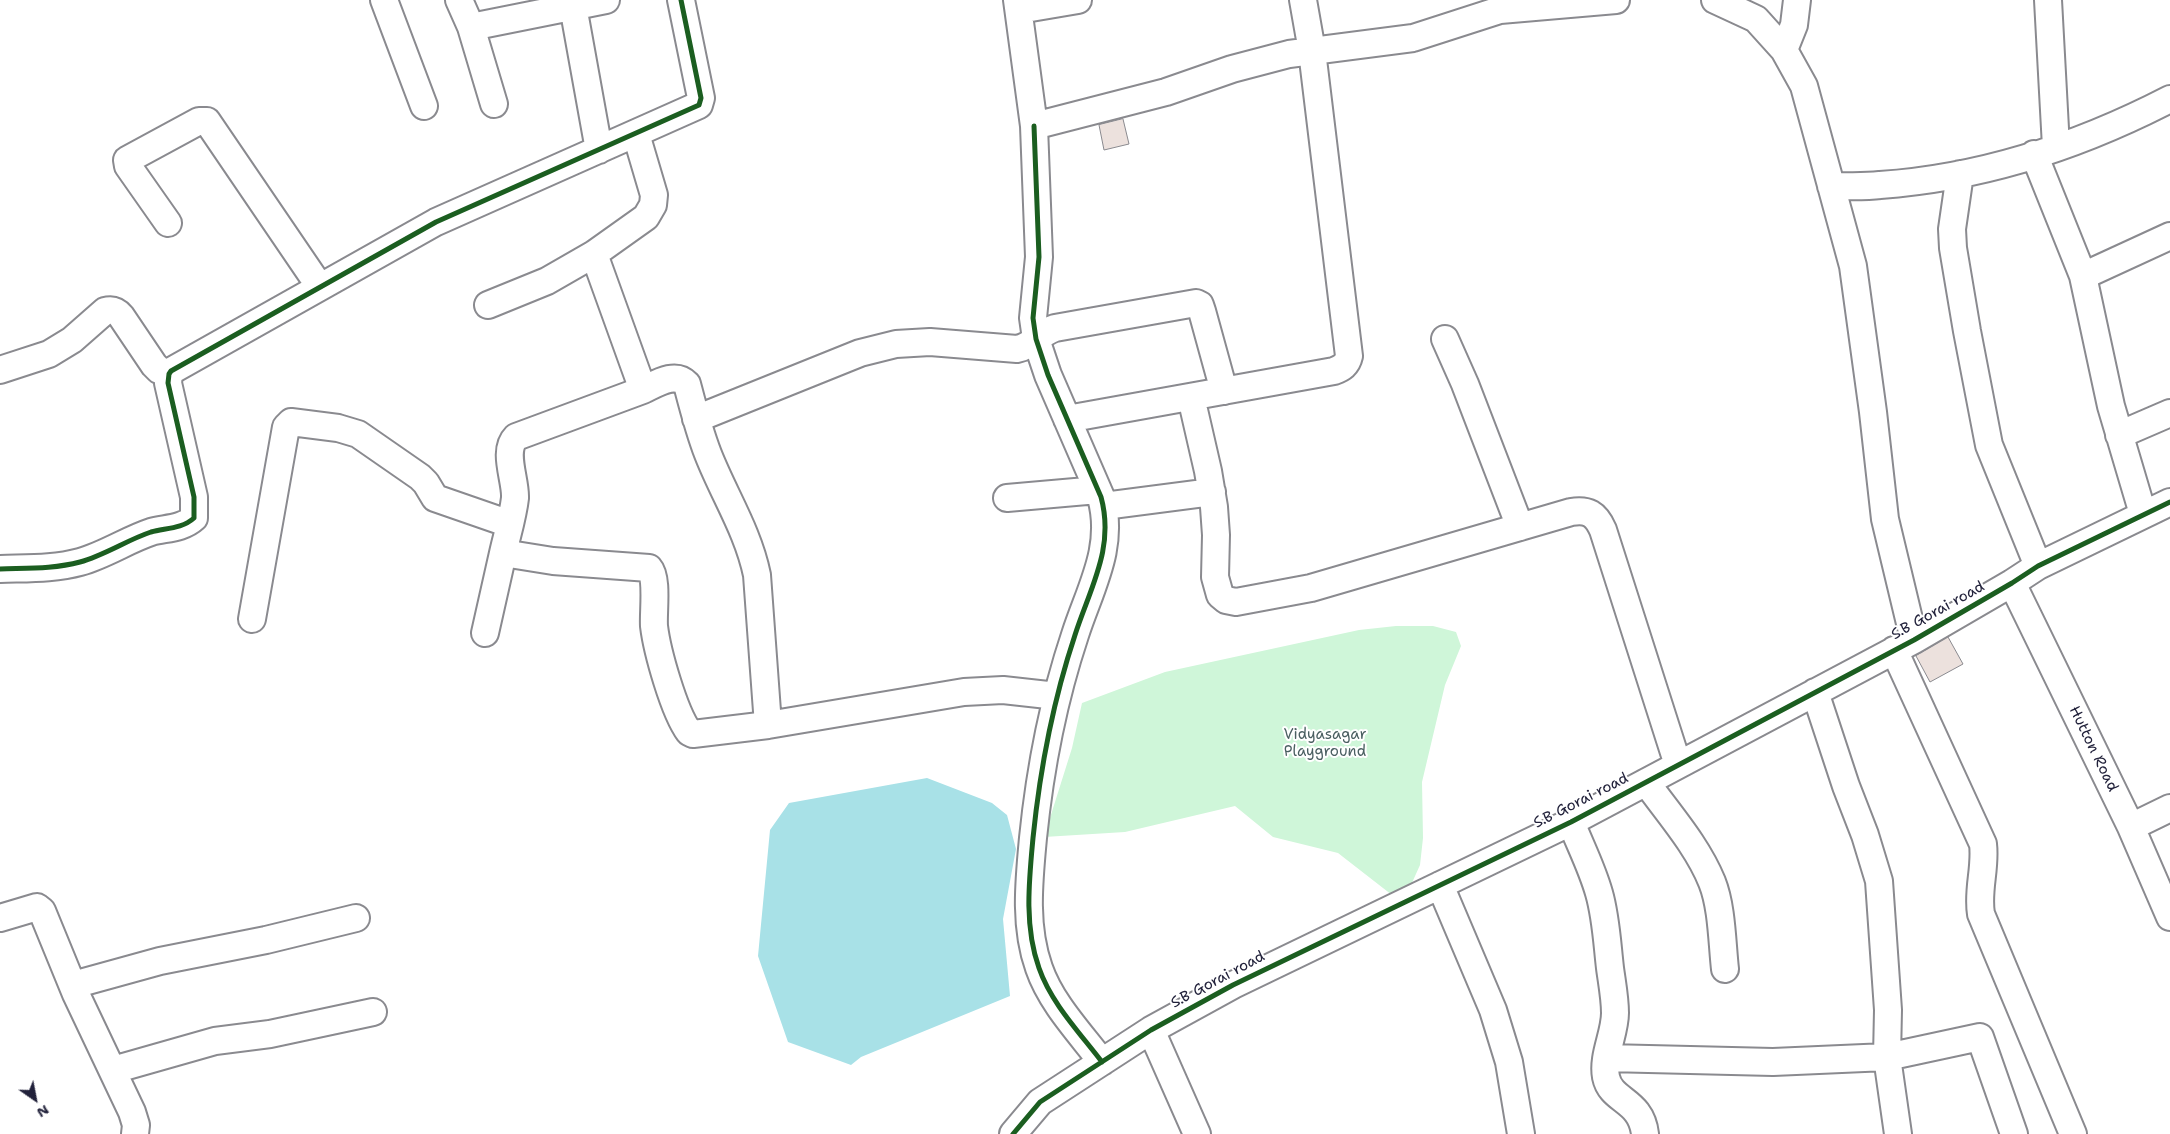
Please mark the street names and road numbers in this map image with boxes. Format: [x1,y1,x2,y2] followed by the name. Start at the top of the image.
[1888,578,1988,644] street label: S.B Gorai road
[2065,703,2121,795] street label: Hutton Road
[1531,769,1631,833] street label: S.B Gorai road
[1168,948,1268,1012] street label: S.B Gorai road

